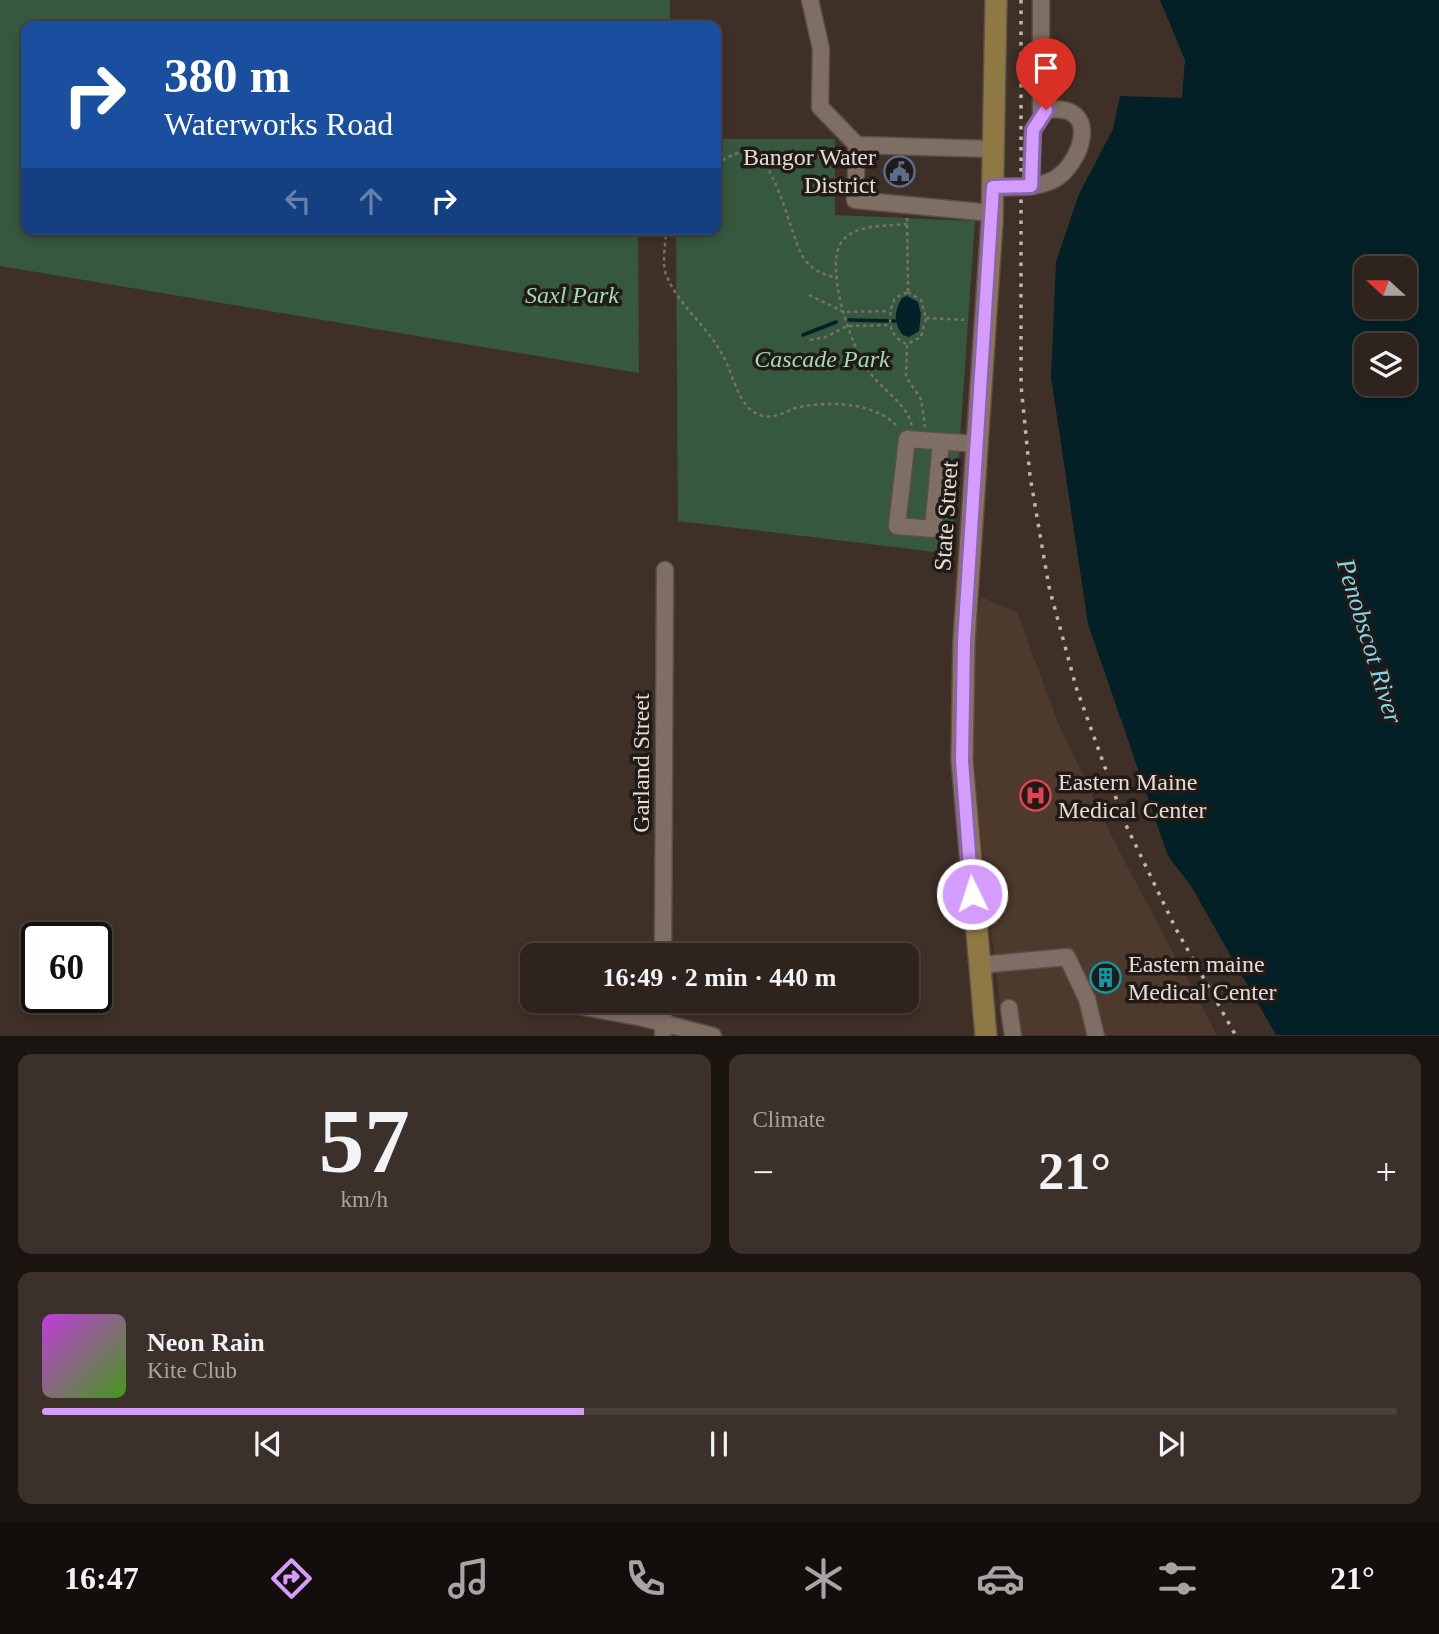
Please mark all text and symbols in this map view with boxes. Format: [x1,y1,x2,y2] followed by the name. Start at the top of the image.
[1016,38,1076,110] pin
[164,48,291,103] text: 380 m
[49,49,140,140] icon: right
[1027,49,1065,87] icon: arrive
[164,106,393,142] text: Waterworks Road
[743,144,876,198] place label: Bangor Water District
[882,154,916,188] public building icon: Bangor Water District
[279,182,317,220] icon: left
[352,182,390,220] icon: ahead
[425,182,463,220] icon: right
[1354,256,1418,318] north arrow
[1354,256,1417,396] map controls
[525,282,619,308] park label: Saxl Park
[1354,333,1417,396] button: layers
[754,346,890,372] park label: Cascade Park
[929,460,963,572] street label: State Street
[1330,554,1409,728] water label: Penobscot River
[628,693,654,833] street label: Garland Street
[1058,769,1207,823] place label: Eastern Maine Medical Center
[1018,779,1052,813] hospital icon: Eastern Maine Medical Center
[935,857,1009,931] position arrow
[21,922,112,1013] speed limit sign: 60
[1128,951,1277,1005] place label: Eastern maine Medical Center
[1088,961,1122,995] building icon: Eastern maine Medical Center
[603,963,837,992] text: 16:49 · 2 min · 440 m
[319,1091,410,1192] text: 57
[753,1107,825,1132] text: Climate
[1038,1143,1111,1200] text: 21°
[753,1151,774,1193] text: −
[1376,1151,1397,1193] text: +
[341,1187,388,1212] text: km/h
[147,1328,265,1357] text: Neon Rain
[147,1358,237,1383] text: Kite Club
[249,1425,287,1463] icon: previous
[700,1425,738,1463] icon: pause
[1152,1425,1190,1463] icon: next
[267,1554,316,1603] icon: directions
[444,1554,493,1603] icon: music
[621,1554,670,1603] icon: phone
[799,1554,848,1603] icon: climate
[976,1554,1025,1603] icon: car
[1153,1554,1202,1603] icon: filters
[64,1560,139,1596] text: 16:47
[1330,1560,1375,1596] text: 21°

